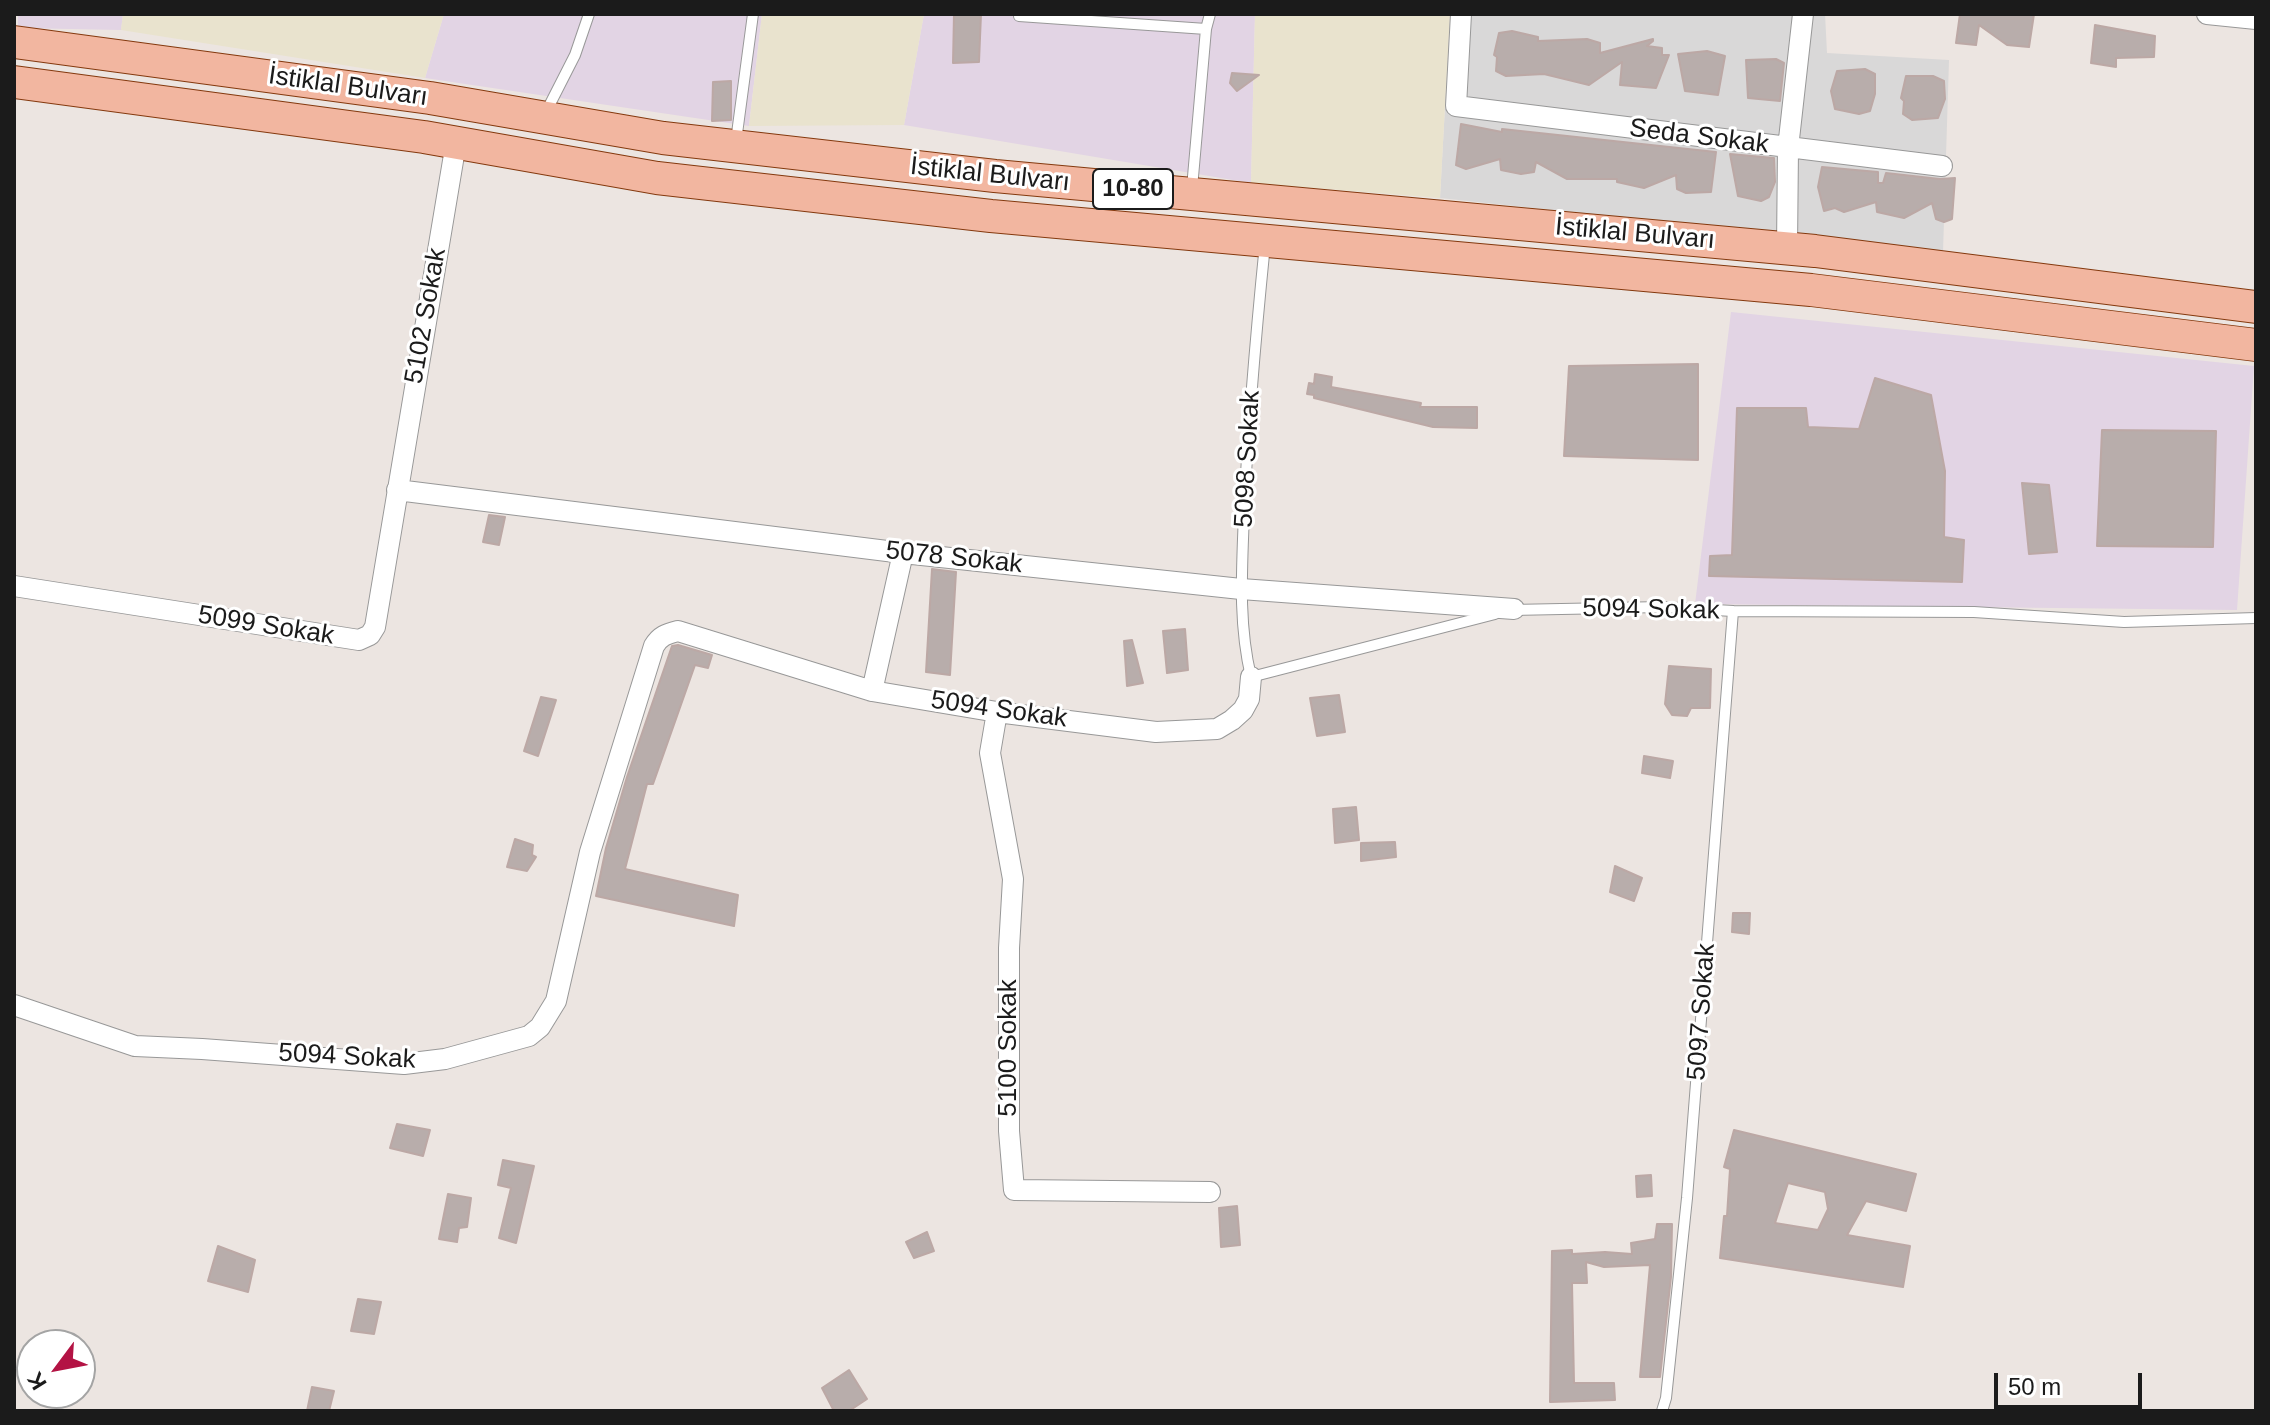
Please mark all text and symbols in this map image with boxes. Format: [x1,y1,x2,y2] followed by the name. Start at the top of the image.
[266,60,430,114] street label: İstiklal Bulvarı
[1628,113,1770,161] street label: Seda Sokak
[909,151,1071,199] street label: İstiklal Bulvarı
[1093,169,1173,209] road number: 10-80
[1554,211,1716,257] street label: İstiklal Bulvarı
[399,246,453,386] street label: 5102 Sokak
[1229,390,1267,528] street label: 5098 Sokak
[884,535,1024,581] street label: 5078 Sokak
[1582,593,1720,627] street label: 5094 Sokak
[196,600,336,652] street label: 5099 Sokak
[929,685,1069,735] street label: 5094 Sokak
[1682,942,1722,1082] street label: 5097 Sokak
[993,979,1025,1117] street label: 5100 Sokak
[278,1038,416,1076] street label: 5094 Sokak
[16,1329,96,1409] north arrow
[1998,1357,2146,1407] scale bar
[22,1368,52,1394] text: K
[2008,1373,2061,1400] text: 50 m

